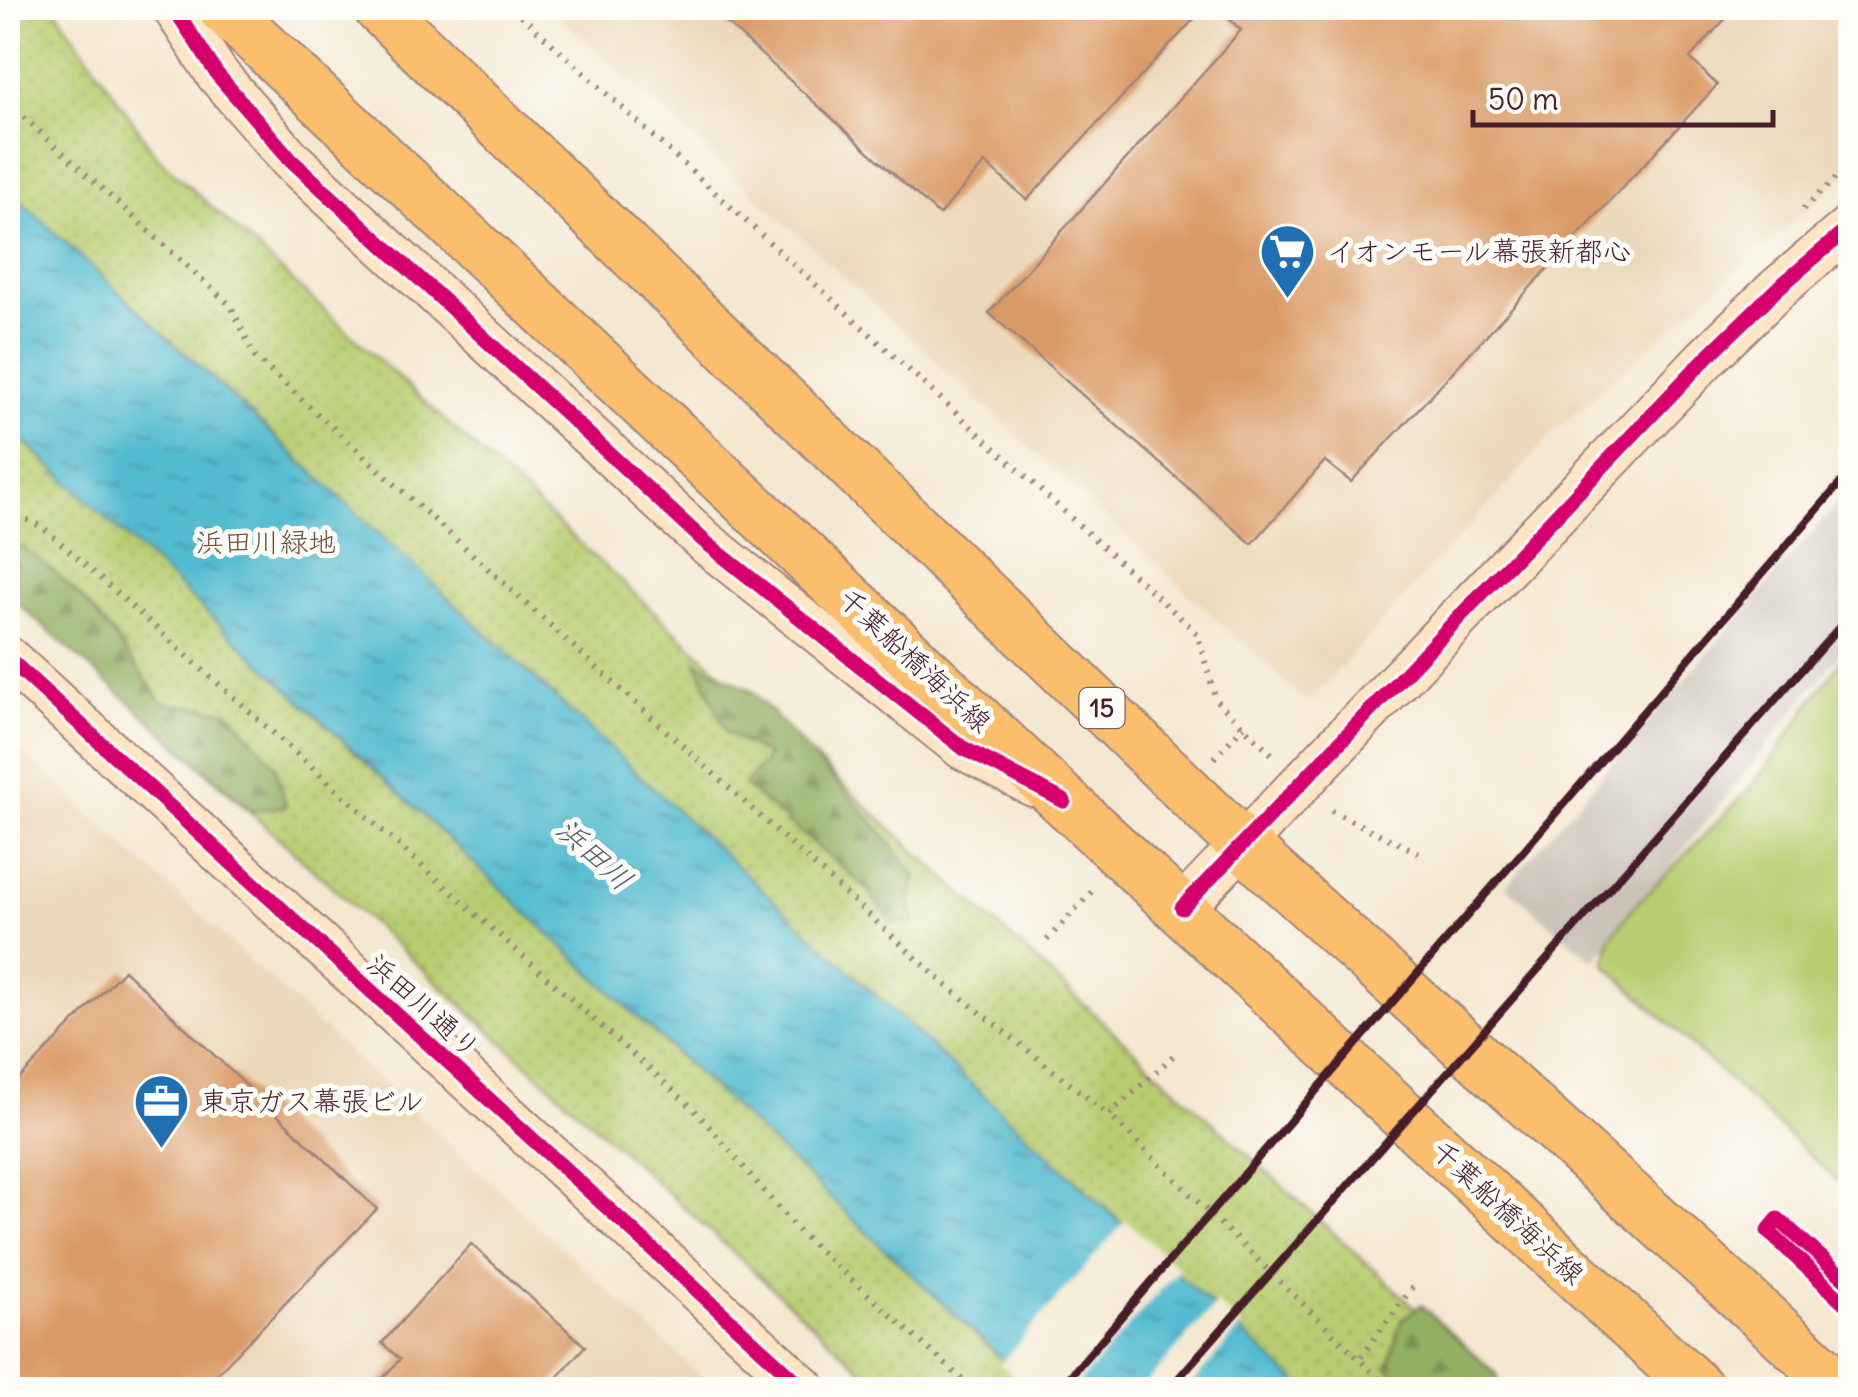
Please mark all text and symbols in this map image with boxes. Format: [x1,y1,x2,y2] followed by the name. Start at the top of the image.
[1473,65,1773,127] scale bar
[1488,80,1558,118] text: 50 m
[1257,221,1317,300] supermarket icon: イオンモール幕張新都心
[1326,233,1631,269] place label: イオンモール幕張新都心
[196,524,336,560] park label: 浜田川緑地
[831,580,999,740] street label: 千葉船橋海浜線
[1080,688,1124,728] road number: 15
[549,810,641,898] water label: 浜田川
[360,946,488,1066] street label: 浜田川通り
[131,1071,191,1150] office icon: 東京ガス幕張ビル
[200,1083,424,1119] place label: 東京ガス幕張ビル
[1424,1132,1592,1292] street label: 千葉船橋海浜線

